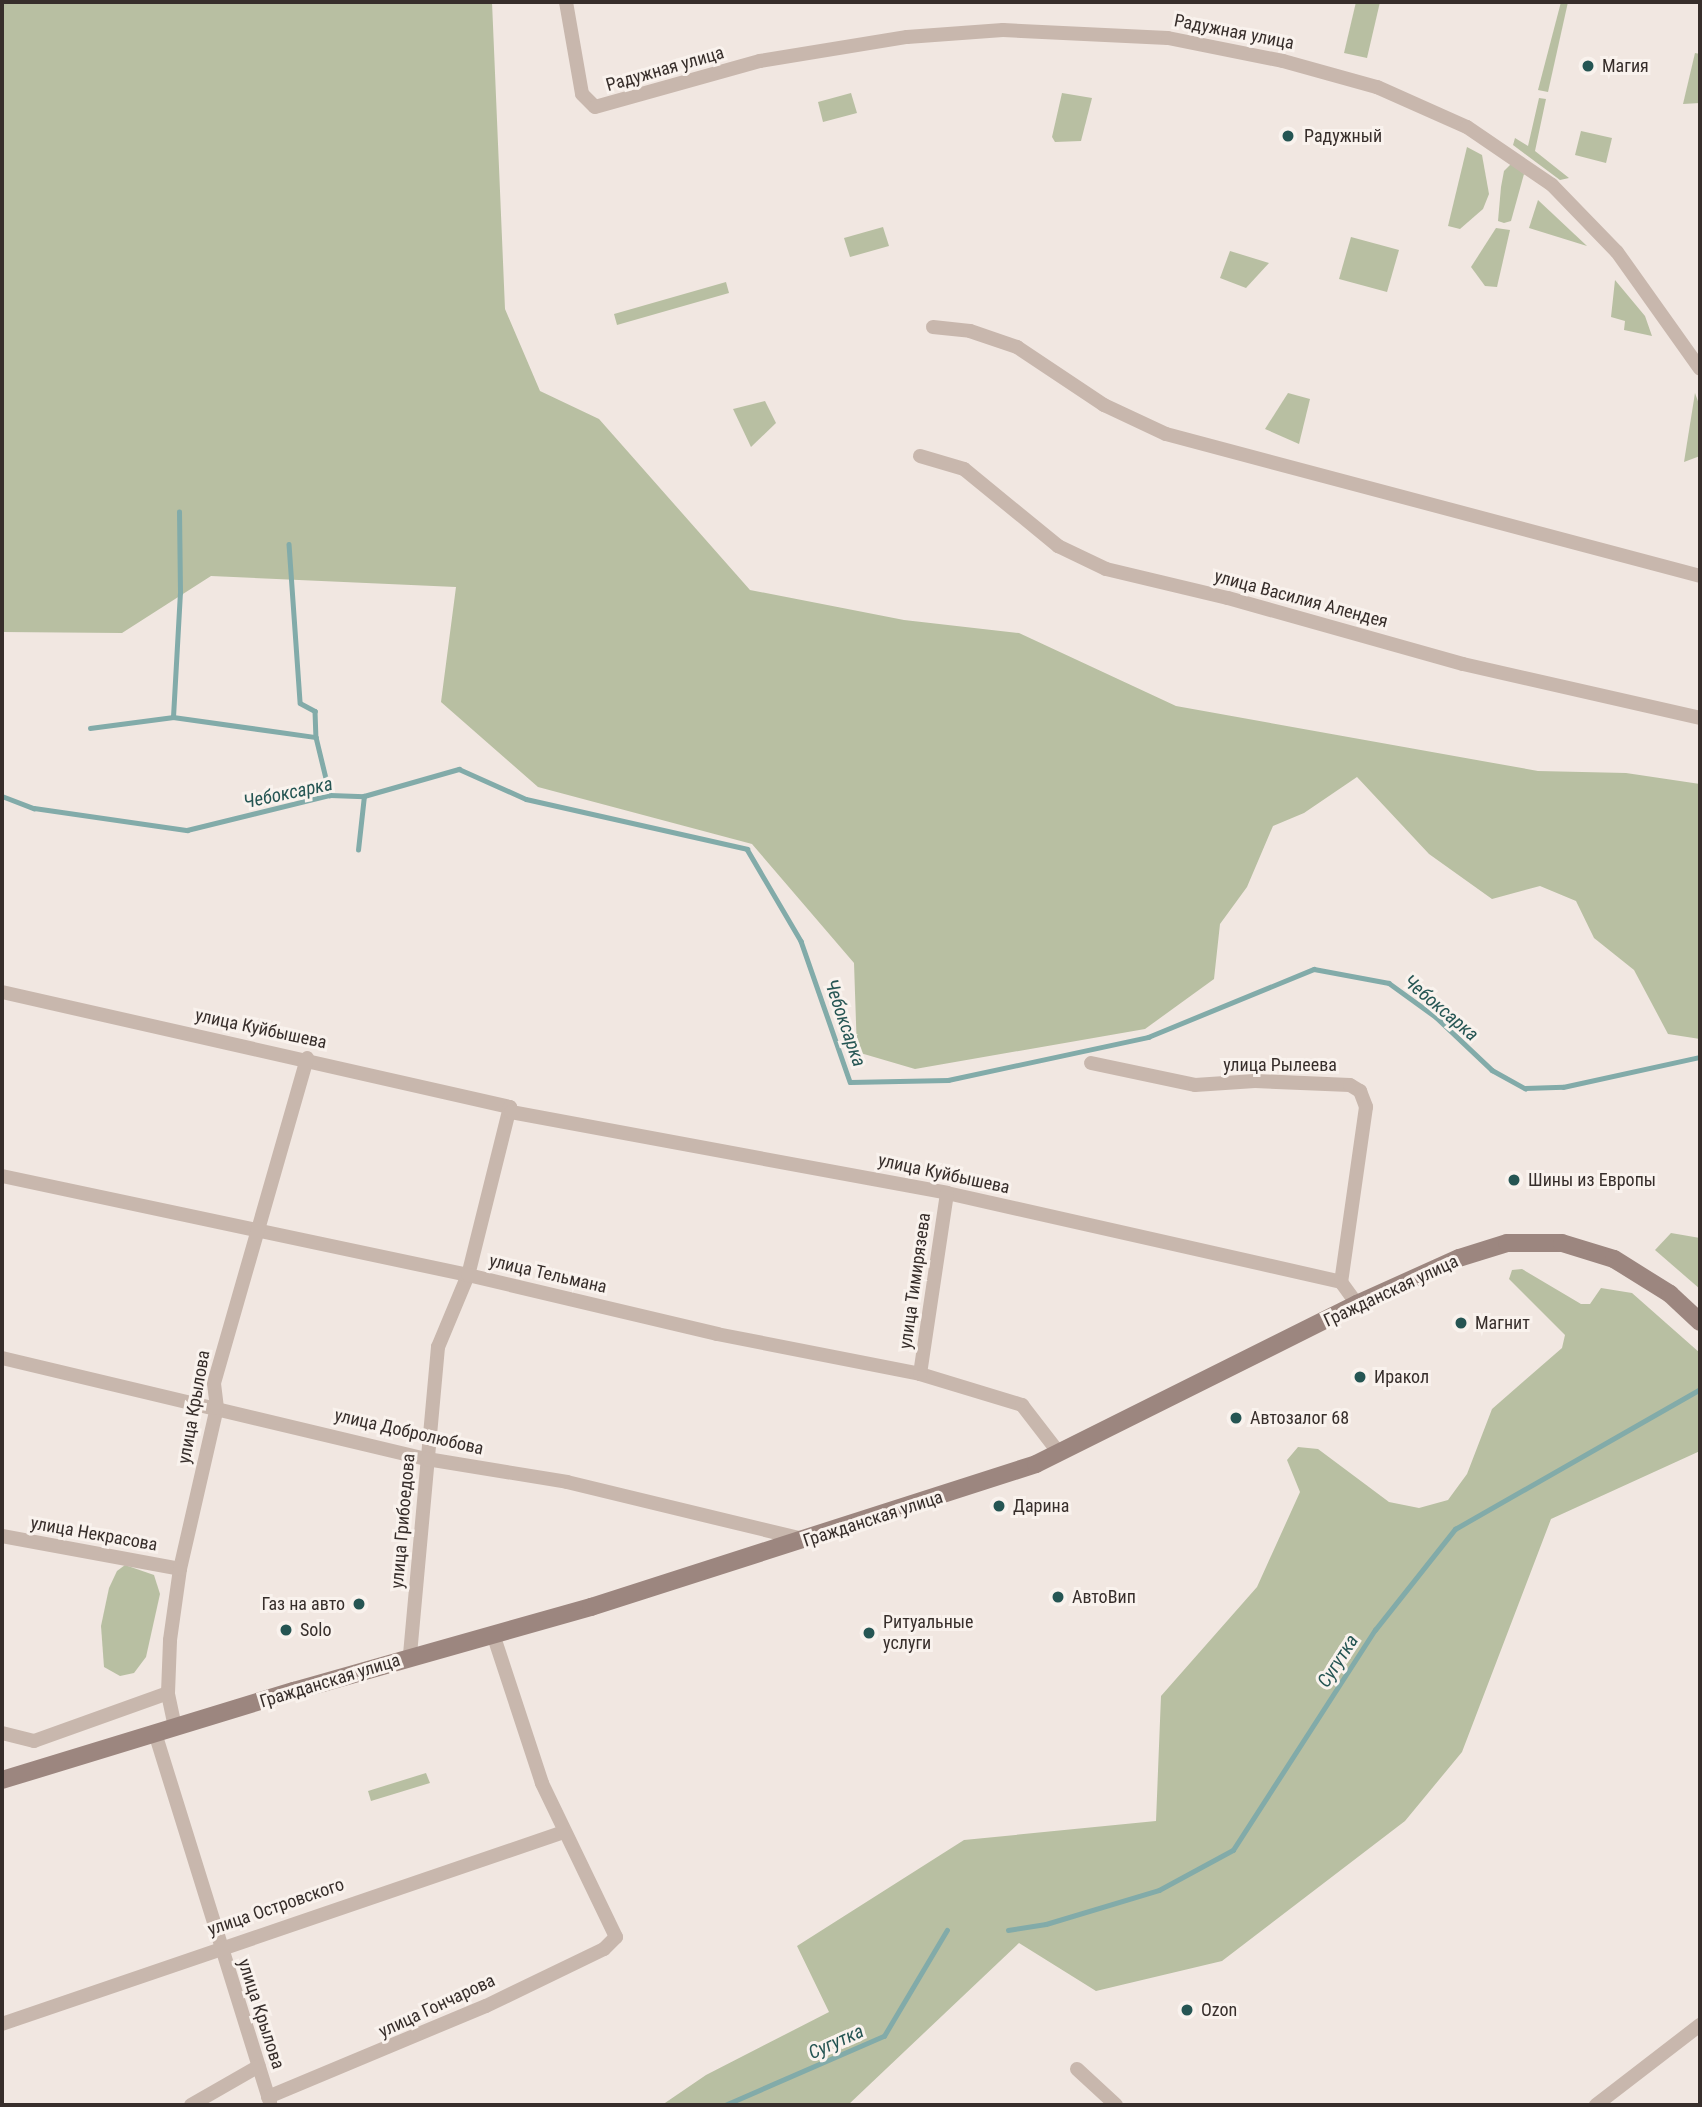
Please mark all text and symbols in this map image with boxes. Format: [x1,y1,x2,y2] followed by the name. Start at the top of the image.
[1172,10,1296,54] street label: Радужная улица
[604,42,726,96] street label: Радужная улица
[1602,55,1649,77] place label: Магия
[1580,58,1596,74] marker: Магия
[1304,125,1382,147] place label: Радужный
[1278,126,1298,146] marker: Радужный
[1212,565,1390,633] street label: улица Василия Алендея
[241,772,335,814] water label: Чебоксарка
[1399,970,1483,1046] water label: Чебоксарка
[819,976,871,1070] water label: Чебоксарка
[193,1005,329,1053] street label: улица Куйбышева
[1223,1054,1337,1076] street label: улица Рылеева
[876,1150,1012,1198] street label: улица Куйбышева
[1528,1169,1656,1191] place label: Шины из Европы
[1506,1172,1522,1188] marker: Шины из Европы
[895,1211,935,1351] street label: улица Тимирязева
[487,1250,609,1298] street label: улица Тельмана
[1320,1250,1462,1332] street label: Гражданская улица
[1475,1312,1530,1334] place label: Магнит
[1453,1315,1469,1331] marker: Магнит
[173,1349,215,1465] street label: улица Крылова
[1374,1366,1429,1388] place label: Иракол
[1352,1369,1368,1385] marker: Иракол
[332,1404,486,1460] street label: улица Добролюбова
[1250,1407,1349,1429] place label: Автозалог 68
[1228,1410,1244,1426] marker: Автозалог 68
[386,1453,420,1589] street label: улица Грибоедова
[800,1486,946,1552] street label: Гражданская улица
[1013,1495,1069,1517] place label: Дарина
[991,1498,1007,1514] marker: Дарина
[29,1512,159,1556] street label: улица Некрасова
[1072,1586,1136,1608] place label: АвтоВип
[1050,1589,1066,1605] marker: АвтоВип
[261,1593,345,1615] place label: Газ на авто
[351,1596,367,1612] marker: Газ на авто
[883,1612,974,1654] place label: Ритуальные услуги
[300,1619,332,1641] place label: Solo
[278,1622,294,1638] marker: Solo
[861,1625,877,1641] marker: Ритуальные услуги
[1313,1630,1363,1692] water label: Сугутка
[257,1649,403,1713] street label: Гражданская улица
[205,1874,347,1940] street label: улица Островского
[233,1956,289,2072] street label: улица Крылова
[375,1970,499,2042] street label: улица Гончарова
[1201,1999,1237,2021] place label: Ozon
[1179,2002,1195,2018] marker: Ozon
[805,2020,867,2064] water label: Сугутка

